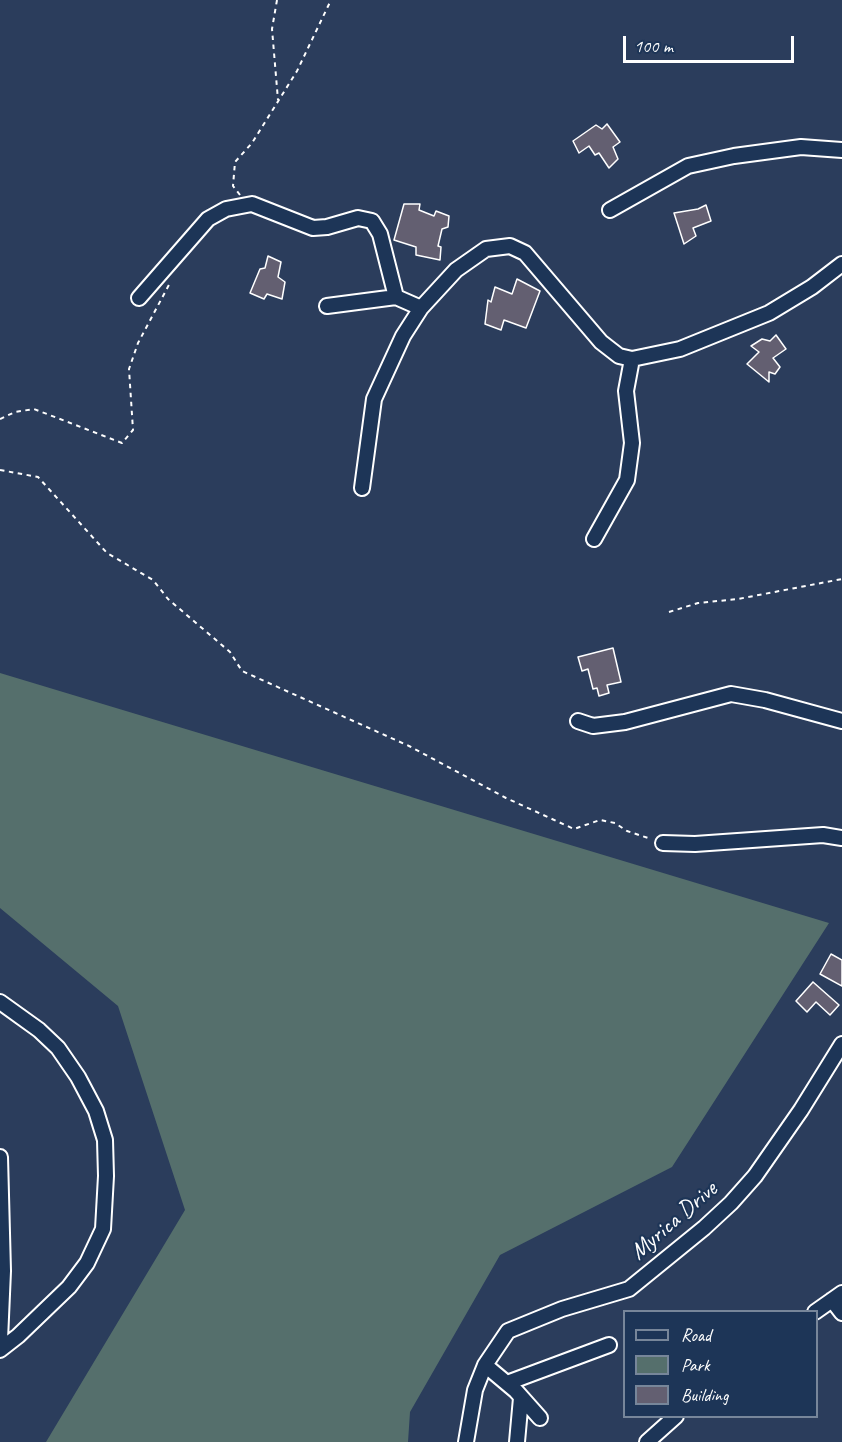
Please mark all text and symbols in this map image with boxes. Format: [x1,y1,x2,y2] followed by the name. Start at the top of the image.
[626,24,797,62] scale bar
[634,35,673,57] text: 100 m
[625,1175,723,1267] street label: Myrica Drive
[623,1310,818,1418] legend
[681,1324,711,1346] text: Road
[681,1354,710,1376] text: Park
[681,1384,728,1406] text: Building

